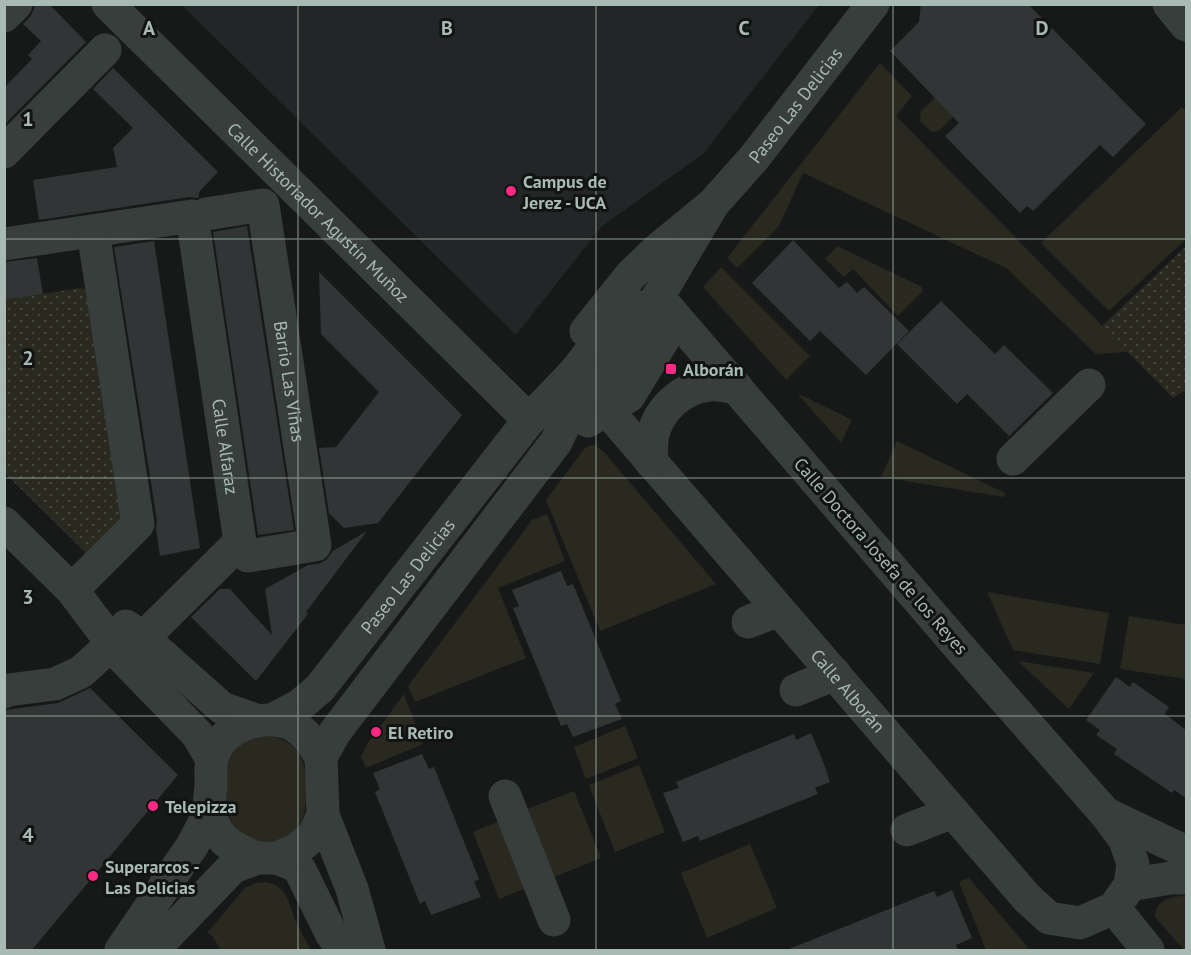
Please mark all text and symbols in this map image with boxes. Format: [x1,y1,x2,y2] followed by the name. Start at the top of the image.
[143,15,156,41] text: A
[441,15,453,41] text: B
[738,15,750,41] text: C
[1036,15,1049,41] text: D
[743,43,847,167] street label: Paseo Las Delicias
[22,106,34,132] text: 1
[223,117,415,307] street label: Calle Historiador Agustín Muñoz
[522,170,607,214] place label: Campus de Jerez - UCA
[504,184,518,198] marker: Campus de Jerez - UCA
[269,319,311,443] street label: Barrio Las Viñas
[22,345,34,371] text: 2
[683,358,744,381] place label: Alborán
[664,362,678,376] marker: Alborán
[208,397,244,496] street label: Calle Alfaraz
[789,453,973,659] street label: Calle Doctora Josefa de los Reyes
[355,514,460,638] street label: Paseo Las Delicias
[22,584,34,610] text: 3
[806,644,891,737] street label: Calle Alborán
[388,721,454,744] place label: El Retiro
[369,725,383,739] marker: El Retiro
[165,795,237,818] place label: Telepizza
[146,799,160,813] marker: Telepizza
[22,822,34,848] text: 4
[105,855,200,899] place label: Superarcos - Las Delicias
[86,869,100,883] marker: Superarcos - Las Delicias

